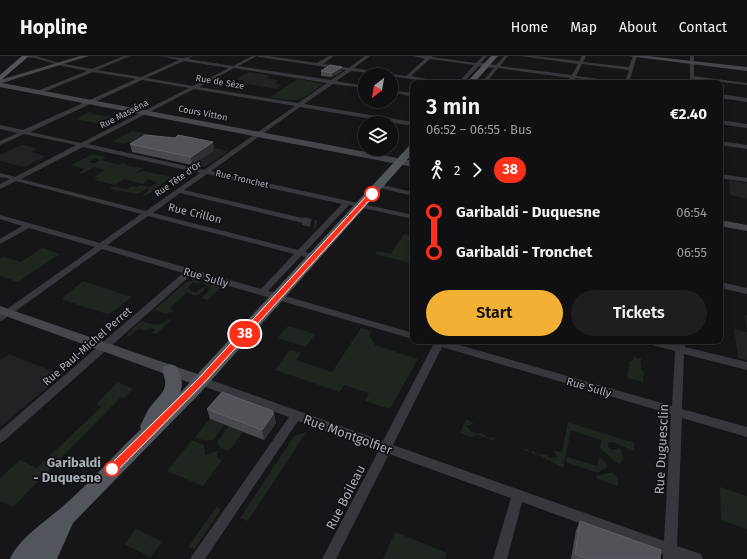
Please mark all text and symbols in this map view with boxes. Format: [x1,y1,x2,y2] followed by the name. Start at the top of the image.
[20,16,88,39] text: Hopline
[511,19,548,36] text: Home
[570,19,597,36] text: Map
[619,19,657,36] text: About
[679,19,727,36] text: Contact
[358,68,398,108] north arrow
[358,68,398,156] map controls
[195,73,245,91] street label: Rue de Sèze
[426,93,480,120] text: 3 min
[98,97,150,131] street label: Rue Masséna
[178,103,228,123] street label: Cours Vitton
[670,105,707,123] text: €2.40
[358,116,398,156] button: layers
[426,122,532,137] text: 06:52 – 06:55 · Bus
[153,159,204,199] street label: Rue Tête d'Or
[426,159,448,181] icon: walk
[466,159,488,181] icon: forward
[502,161,518,178] text: 38
[454,163,460,178] text: 2
[215,168,270,190] street label: Rue Tronchet
[364,186,380,202] unlabelled marker
[167,201,223,226] street label: Rue Crillon
[456,203,600,221] text: Garibaldi - Duquesne
[676,205,707,220] text: 06:54
[456,243,592,261] text: Garibaldi - Tronchet
[677,245,707,260] text: 06:55
[182,265,230,290] street label: Rue Sully
[426,290,563,336] button: Start
[571,290,707,336] button: Tickets
[40,304,134,388] street label: Rue Paul-Michel Perret
[227,321,263,347] line badge: 38
[237,325,253,342] text: 38
[565,375,613,400] street label: Rue Sully
[652,403,671,495] street label: Rue Duguesclin
[301,411,394,457] street label: Rue Montgolfier
[33,455,101,485] place label: Garibaldi - Duquesne
[104,461,120,477] marker: Garibaldi - Duquesne
[323,462,368,532] street label: Rue Boileau

